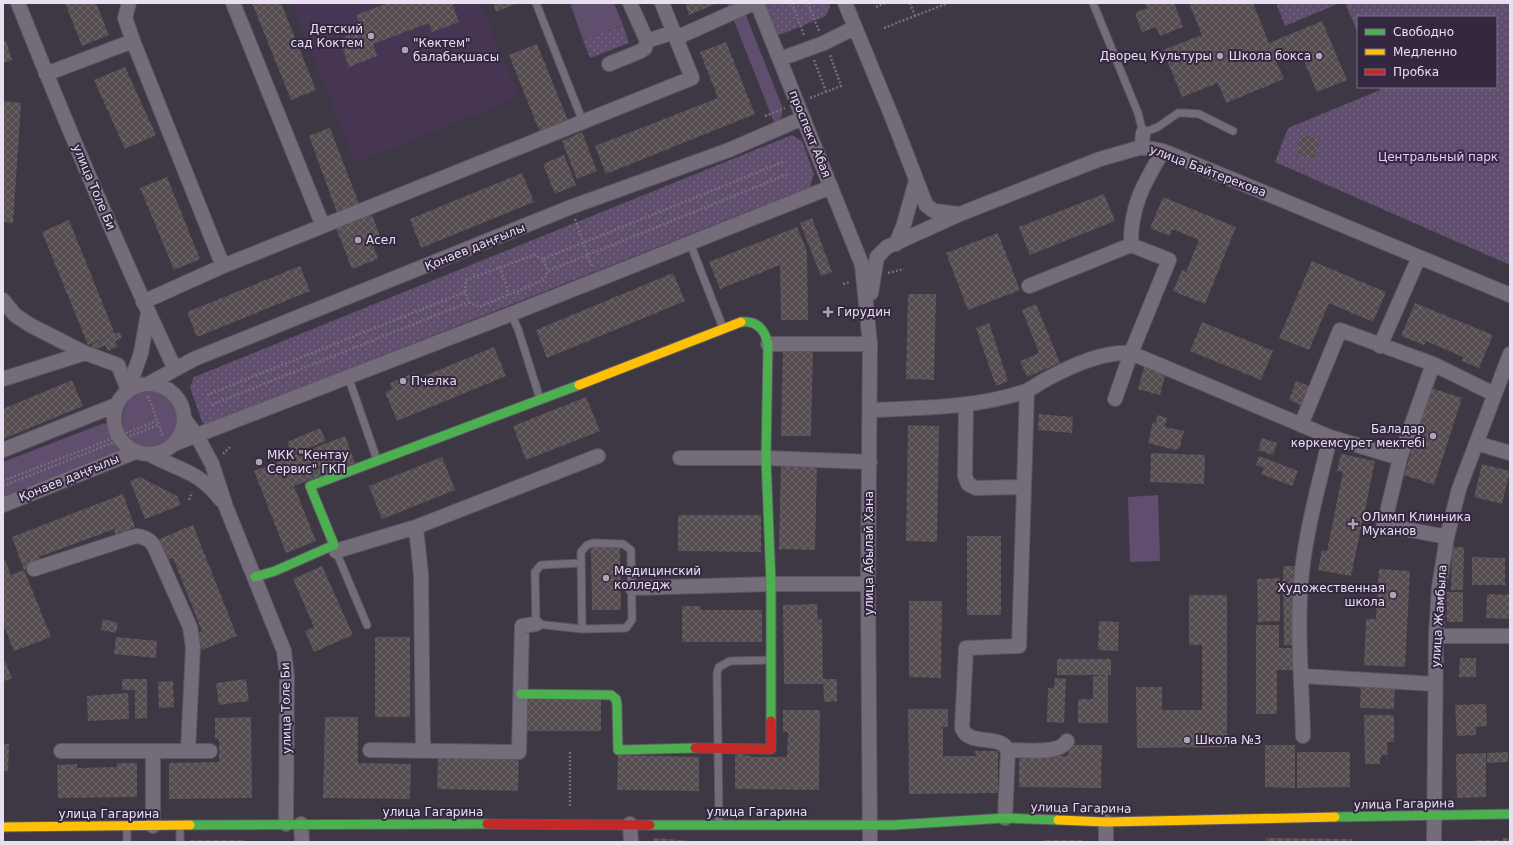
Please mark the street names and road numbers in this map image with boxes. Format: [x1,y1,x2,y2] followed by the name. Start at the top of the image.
[786,88,834,180] street label: проспект Абая
[70,142,118,232] street label: улица Толе Би
[1148,142,1268,200] street label: улица Байтерекова
[423,221,527,273] street label: Қонаев даңғылы
[17,452,121,504] street label: Қонаев даңғылы
[862,491,876,615] street label: улица Абылай Хана
[1428,564,1450,668] street label: улица Жамбыла
[278,662,294,754] street label: улица Толе Би
[1353,796,1455,812] street label: улица Гагарина
[1030,800,1132,816] street label: улица Гагарина
[383,805,483,819] street label: улица Гагарина
[707,805,807,819] street label: улица Гагарина
[59,807,159,821] street label: улица Гагарина

